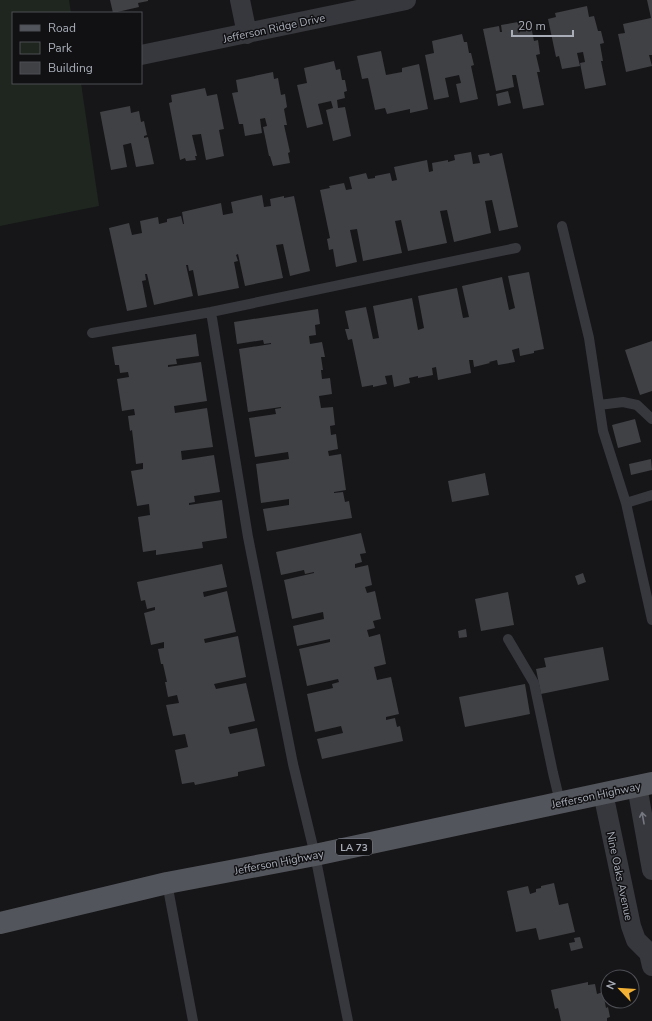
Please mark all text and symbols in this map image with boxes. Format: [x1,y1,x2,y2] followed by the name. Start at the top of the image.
[221,10,327,47] street label: Jefferson Ridge Drive
[12,12,142,84] legend
[512,12,573,38] scale bar
[518,18,546,34] text: 20 m
[48,20,76,36] text: Road
[48,40,73,56] text: Park
[48,60,93,76] text: Building
[549,779,642,812] street label: Jefferson Highway
[639,812,647,825] one-way arrow
[603,830,636,922] street label: Nine Oaks Avenue
[336,839,372,855] road number: LA 73
[232,846,325,879] street label: Jefferson Highway
[600,969,640,1009] north arrow
[603,978,620,992] text: N

